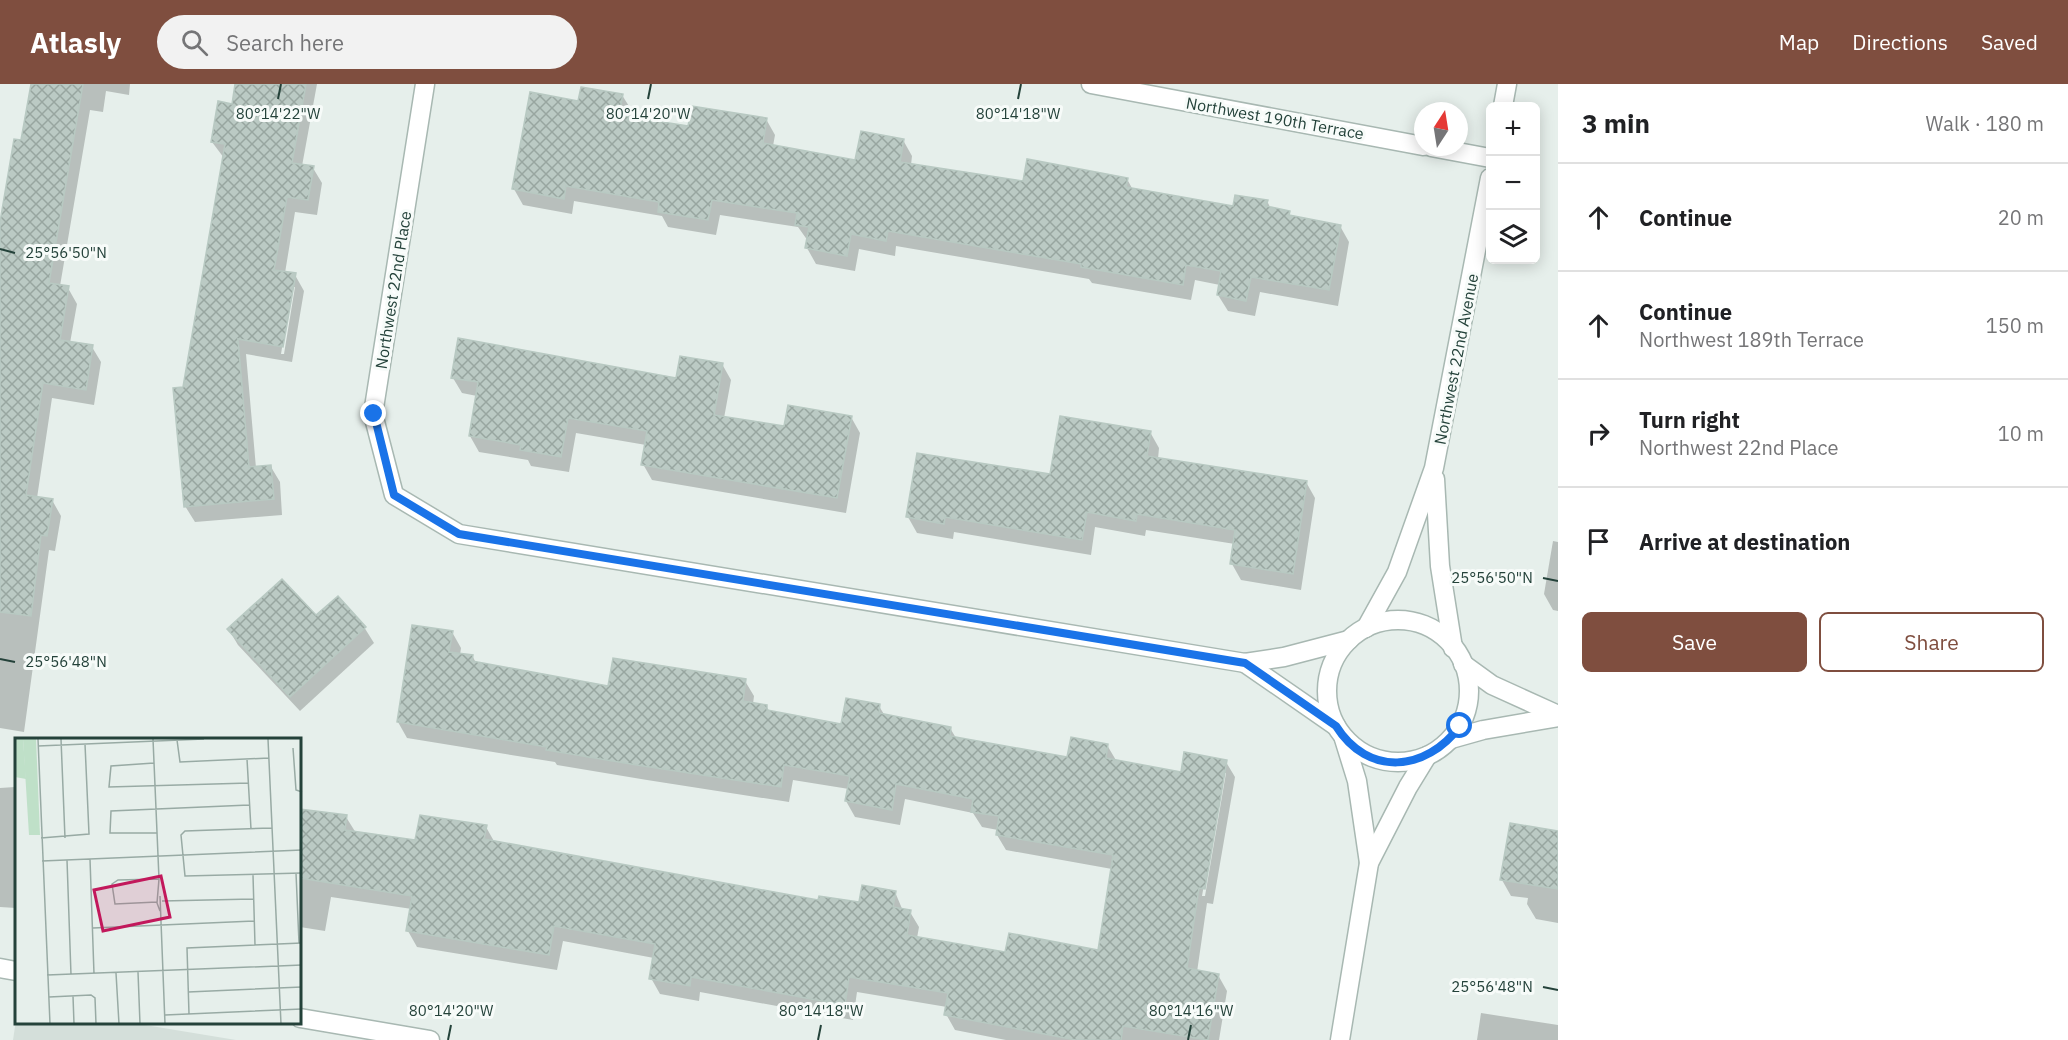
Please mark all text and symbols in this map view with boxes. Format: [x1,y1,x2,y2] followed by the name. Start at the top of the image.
[157,15,577,69] search box
[30,24,121,61] text: Atlasly
[178,26,211,59] icon: search
[226,28,344,57] text: Search here
[1779,28,1819,56] text: Map
[1852,28,1948,56] text: Directions
[1981,28,2038,56] text: Saved
[1185,93,1366,144] street label: Northwest 190th Terrace
[1414,102,1468,156] north arrow
[1486,102,1540,264] map controls
[1486,102,1540,156] button: +
[236,104,321,123] text: 80°14'22"W
[606,104,691,123] text: 80°14'20"W
[976,104,1061,123] text: 80°14'18"W
[1582,106,1650,140] text: 3 min
[1926,110,2044,137] text: Walk · 180 m
[1486,156,1540,210] button: −
[1582,201,1615,234] icon: ahead
[1639,203,1732,232] text: Continue
[1998,204,2044,231] text: 20 m
[371,209,415,370] street label: Northwest 22nd Place
[1486,210,1540,264] button: layers
[25,243,107,262] text: 25°56'50"N
[1430,272,1482,446] street label: Northwest 22nd Avenue
[1639,297,1732,326] text: Continue
[1582,309,1615,342] icon: ahead
[1986,312,2044,339] text: 150 m
[1639,326,1864,353] text: Northwest 189th Terrace
[360,400,386,426] route end
[1639,405,1740,434] text: Turn right
[1582,417,1615,450] icon: right
[1998,420,2044,447] text: 10 m
[1639,434,1838,461] text: Northwest 22nd Place
[1582,525,1615,558] icon: arrive
[1639,527,1850,556] text: Arrive at destination
[1451,568,1533,587] text: 25°56'50"N
[1582,612,1807,672] button: Save
[1819,612,2044,672] button: Share
[25,652,107,671] text: 25°56'48"N
[1446,712,1472,738] route start
[15,738,302,1025] inset map
[1451,977,1533,996] text: 25°56'48"N
[409,1001,494,1020] text: 80°14'20"W
[779,1001,864,1020] text: 80°14'18"W
[1149,1001,1234,1020] text: 80°14'16"W

